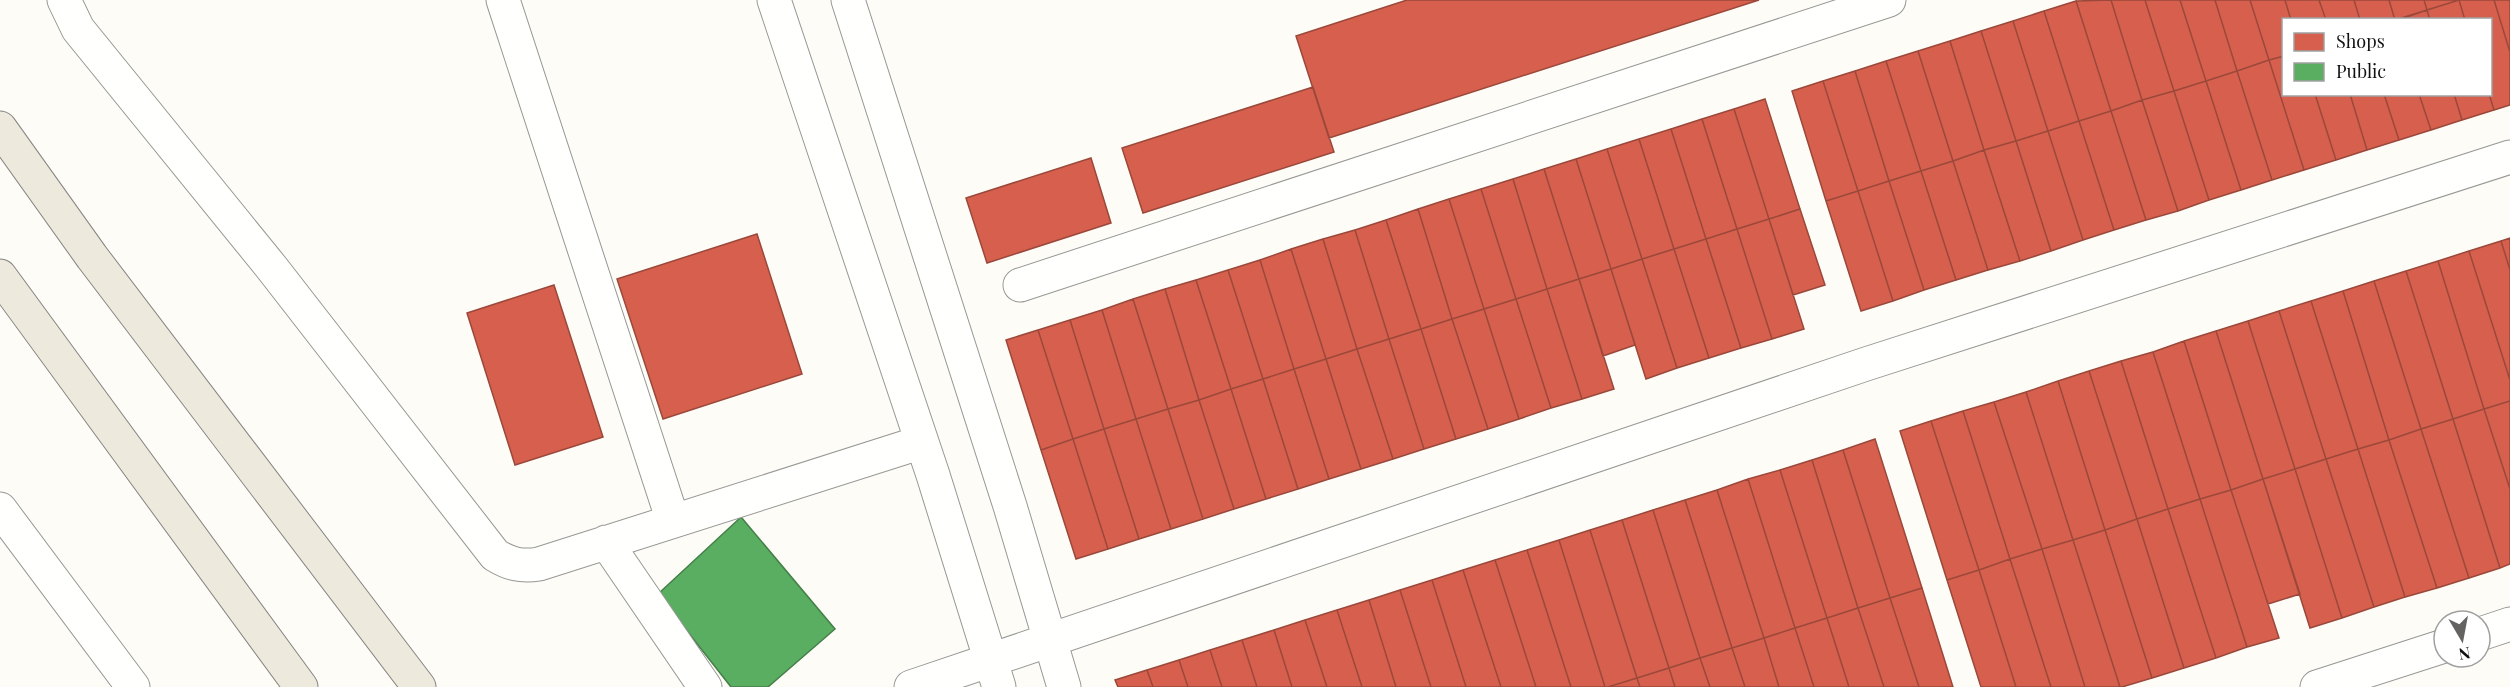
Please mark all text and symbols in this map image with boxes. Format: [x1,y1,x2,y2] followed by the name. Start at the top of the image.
[2282,18,2492,96] legend
[2336,29,2385,53] text: Shops
[2336,59,2386,83] text: Public
[2432,609,2492,669] north arrow
[2457,643,2472,666] text: N

